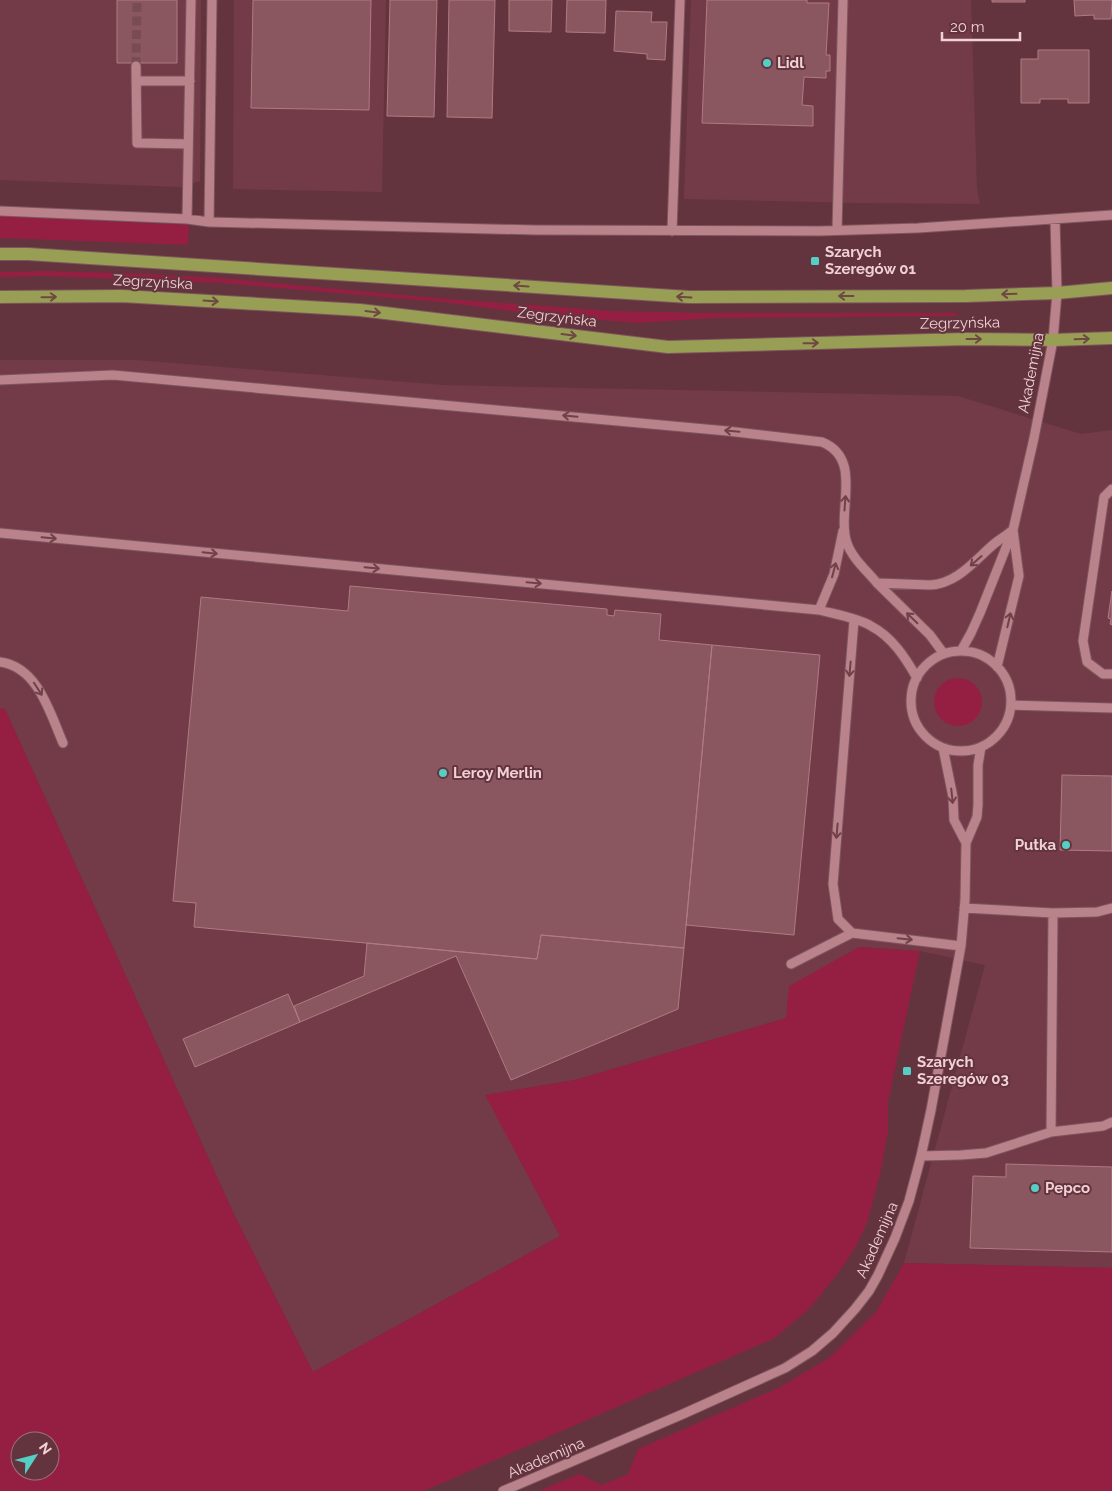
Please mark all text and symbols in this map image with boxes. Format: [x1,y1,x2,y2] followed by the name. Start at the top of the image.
[942,10,1020,42] scale bar
[950,18,985,36] text: 20 m
[777,54,804,72] place label: Lidl
[761,57,773,69] marker: Lidl
[825,243,916,278] place label: Szarych Szeregów 01
[809,255,821,267] marker: Szarych Szeregów 01
[113,271,193,293] street label: Zegrzyńska
[514,282,530,291] one-way arrow
[1001,290,1017,299] one-way arrow
[838,291,854,301] one-way arrow
[40,292,56,301] one-way arrow
[676,292,692,301] one-way arrow
[203,297,219,306] one-way arrow
[516,303,598,331] street label: Zegrzyńska
[365,307,381,317] one-way arrow
[920,313,1000,333] street label: Zegrzyńska
[561,330,577,340] one-way arrow
[1014,331,1048,415] street label: Akademijna
[965,334,981,344] one-way arrow
[1074,334,1090,343] one-way arrow
[803,338,819,347] one-way arrow
[562,411,578,421] one-way arrow
[724,426,740,436] one-way arrow
[841,495,850,511] one-way arrow
[40,533,56,542] one-way arrow
[202,548,218,558] one-way arrow
[969,555,982,567] one-way arrow
[830,562,839,578] one-way arrow
[364,563,380,573] one-way arrow
[526,578,542,588] one-way arrow
[905,612,918,624] one-way arrow
[1005,612,1014,628] one-way arrow
[846,660,855,676] one-way arrow
[33,682,43,696] one-way arrow
[453,764,542,782] place label: Leroy Merlin
[437,767,449,779] marker: Leroy Merlin
[947,788,957,804] one-way arrow
[832,822,842,838] one-way arrow
[1015,836,1056,854] place label: Putka
[1060,839,1072,851] marker: Putka
[897,934,913,944] one-way arrow
[917,1053,1009,1088] place label: Szarych Szeregów 03
[901,1065,913,1077] marker: Szarych Szeregów 03
[1045,1179,1090,1197] place label: Pepco
[1029,1182,1041,1194] marker: Pepco
[852,1199,902,1281] street label: Akademijna
[10,1431,60,1481] north arrow
[505,1434,587,1482] street label: Akademijna
[36,1439,55,1457] text: N

